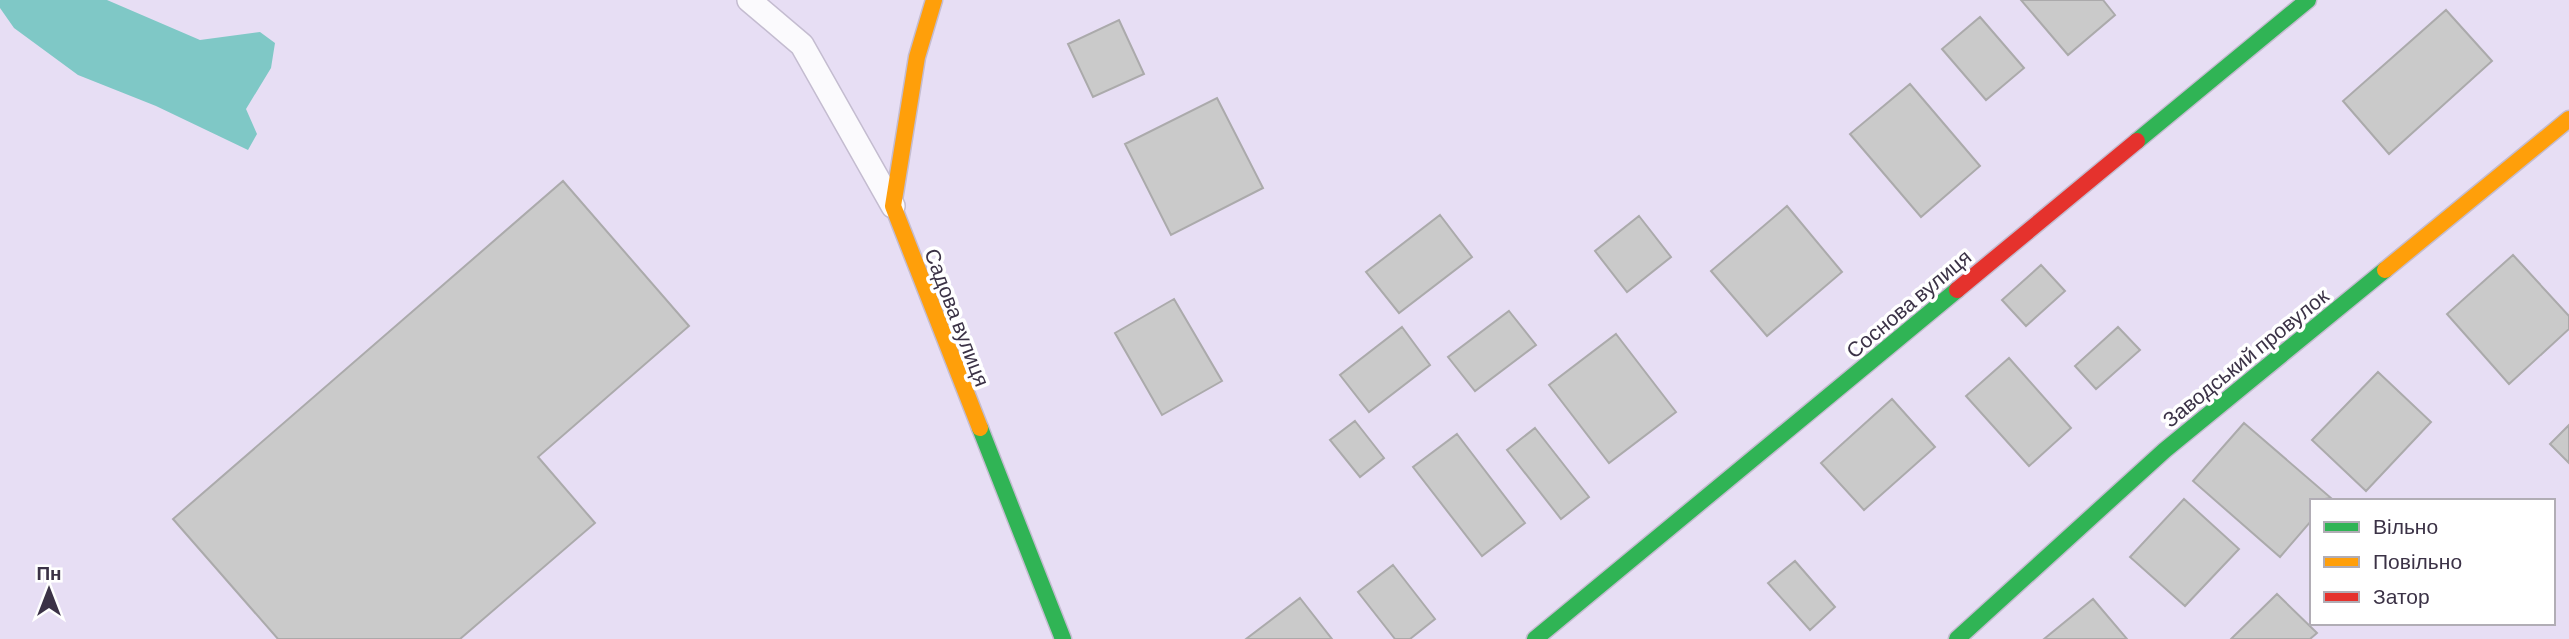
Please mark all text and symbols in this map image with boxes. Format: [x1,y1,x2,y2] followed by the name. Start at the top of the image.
[1840,243,1976,363] street label: Соснова вулиця
[920,244,996,390] street label: Садова вулиця
[2157,282,2333,431] street label: Заводський провулок
[2310,499,2555,625] legend
[2373,513,2438,538] text: Вільно
[2373,548,2462,573] text: Повільно
[14,555,84,625] north arrow
[36,561,62,584] text: Пн
[2373,583,2430,608] text: Затор

